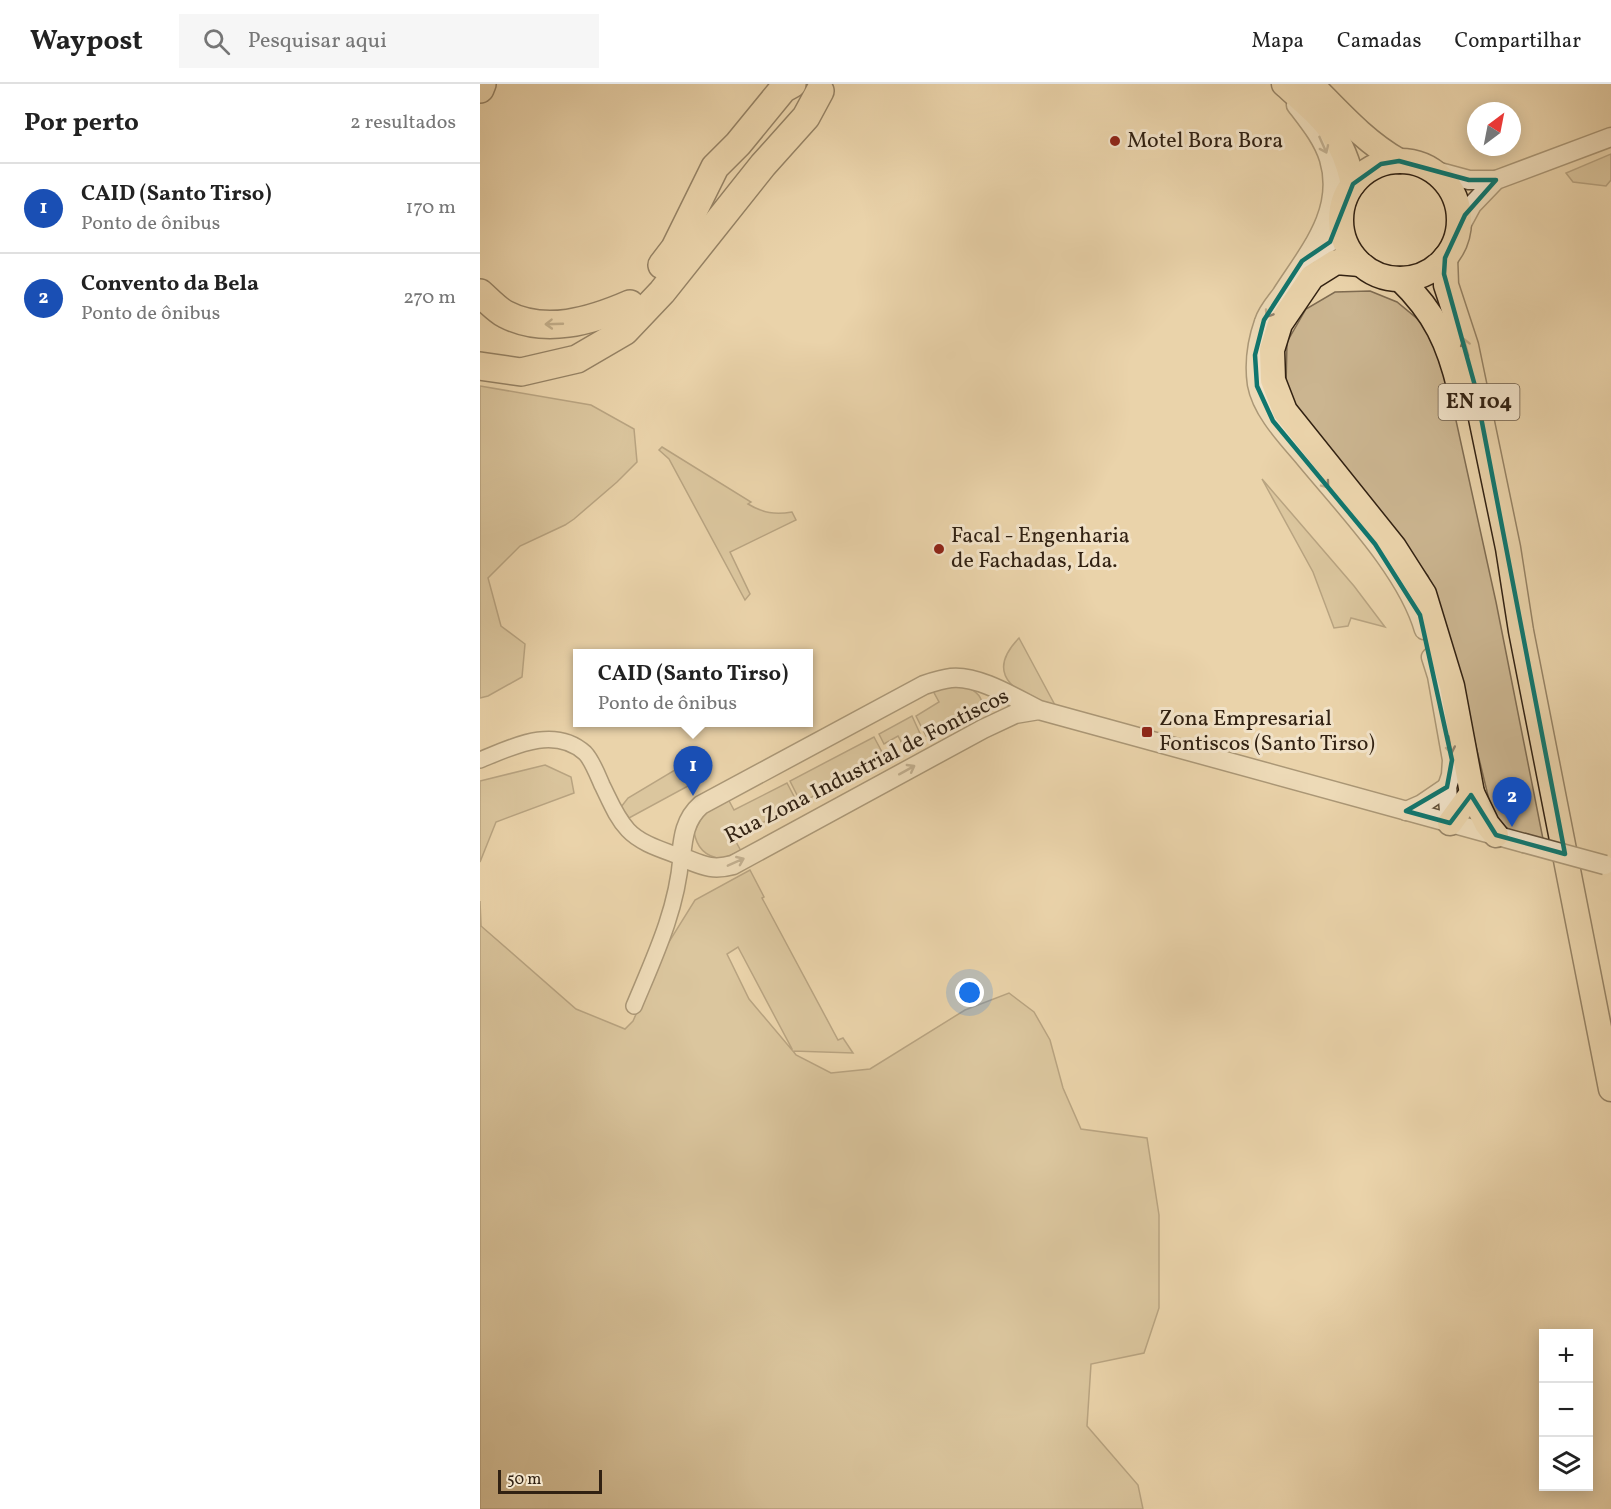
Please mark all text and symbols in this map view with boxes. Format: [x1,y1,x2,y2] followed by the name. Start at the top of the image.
[179,14,599,68] search box
[30,22,143,61] text: Waypost
[200,25,233,58] icon: search
[248,26,387,57] text: Pesquisar aqui
[1251,27,1304,56] text: Mapa
[1337,27,1421,56] text: Camadas
[1454,27,1581,56] text: Compartilhar
[1467,102,1521,156] north arrow
[24,105,139,141] text: Por perto
[350,109,456,137] text: 2 resultados
[1127,126,1283,157] place label: Motel Bora Bora
[1108,134,1122,148] marker: Motel Bora Bora
[1318,136,1329,154] one-way arrow
[81,179,272,210] text: CAID (Santo Tirso)
[39,194,48,222] text: 1
[406,194,456,222] text: 170 m
[81,210,220,238] text: Ponto de ônibus
[81,269,259,300] text: Convento da Bela
[38,284,49,312] text: 2
[403,284,456,312] text: 270 m
[81,300,220,328] text: Ponto de ônibus
[1264,301,1276,318] one-way arrow
[545,319,565,330] one-way arrow
[1460,338,1471,357] one-way arrow
[1438,384,1520,420] road number: EN 104
[1316,473,1330,488] one-way arrow
[951,521,1130,577] place label: Facal - Engenharia de Fachadas, Lda.
[932,542,946,556] marker: Facal - Engenharia de Fachadas, Lda.
[573,649,813,727] popup
[598,659,788,690] text: CAID (Santo Tirso)
[719,682,1015,852] street label: Rua Zona Industrial de Fontiscos
[598,690,737,718] text: Ponto de ônibus
[1159,704,1375,760] place label: Zona Empresarial Fontiscos (Santo Tirso)
[1140,725,1154,739] marker: Zona Empresarial Fontiscos (Santo Tirso)
[1444,735,1455,755] one-way arrow
[674,746,712,796] pin: 1
[898,764,916,775] one-way arrow
[1492,778,1532,827] pin: 2
[727,856,745,867] one-way arrow
[955,978,984,1007] your location
[1539,1329,1593,1491] map controls
[1539,1329,1593,1383] button: +
[1539,1383,1593,1437] button: −
[1539,1437,1593,1491] button: layers
[498,1467,602,1494] scale bar
[507,1469,541,1491] text: 50 m

